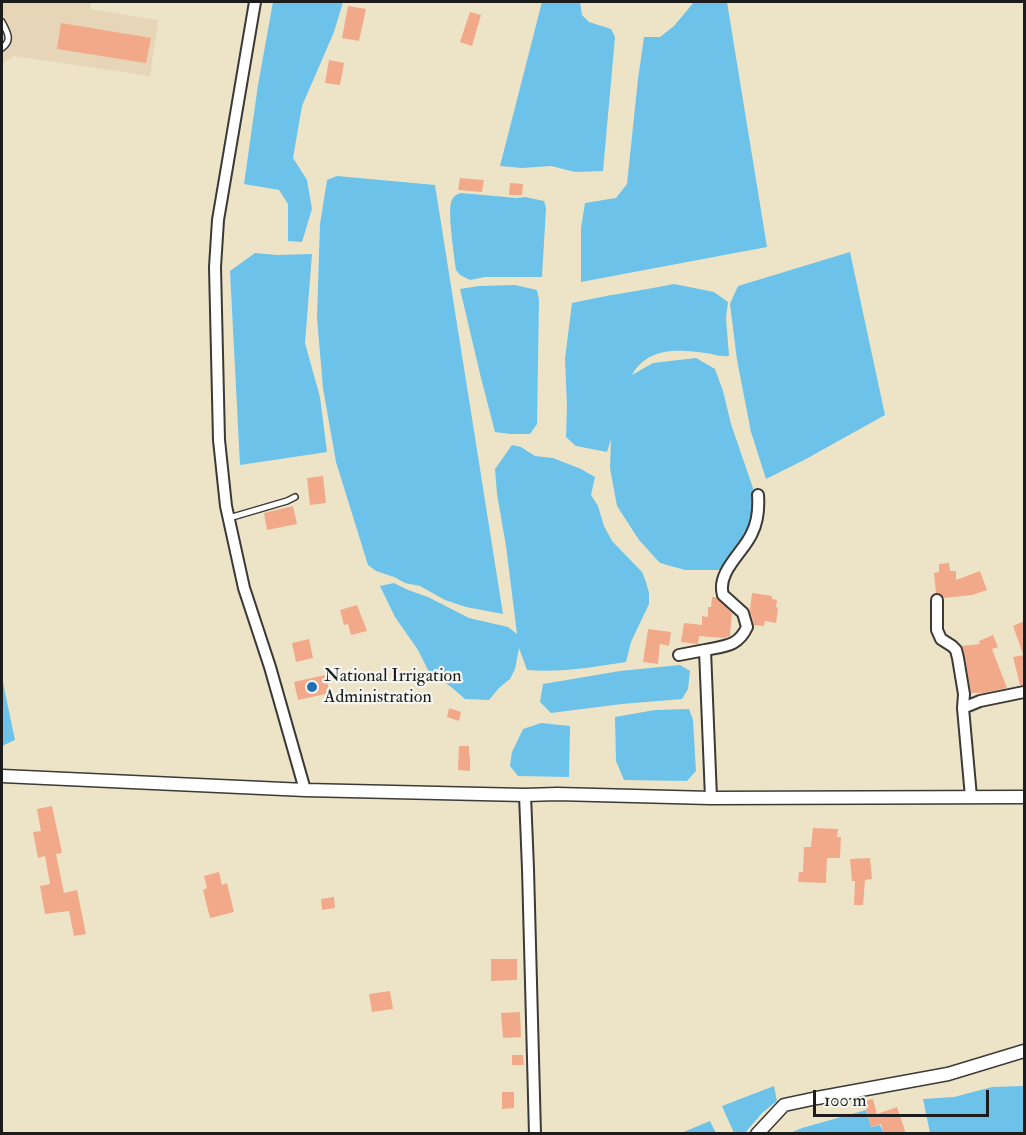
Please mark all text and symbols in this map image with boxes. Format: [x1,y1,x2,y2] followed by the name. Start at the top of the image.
[324,666,462,708] place label: National Irrigation Administration
[305,680,319,694] marker: National Irrigation Administration
[816,1078,992,1116] scale bar
[824,1089,867,1112] text: 100 m

